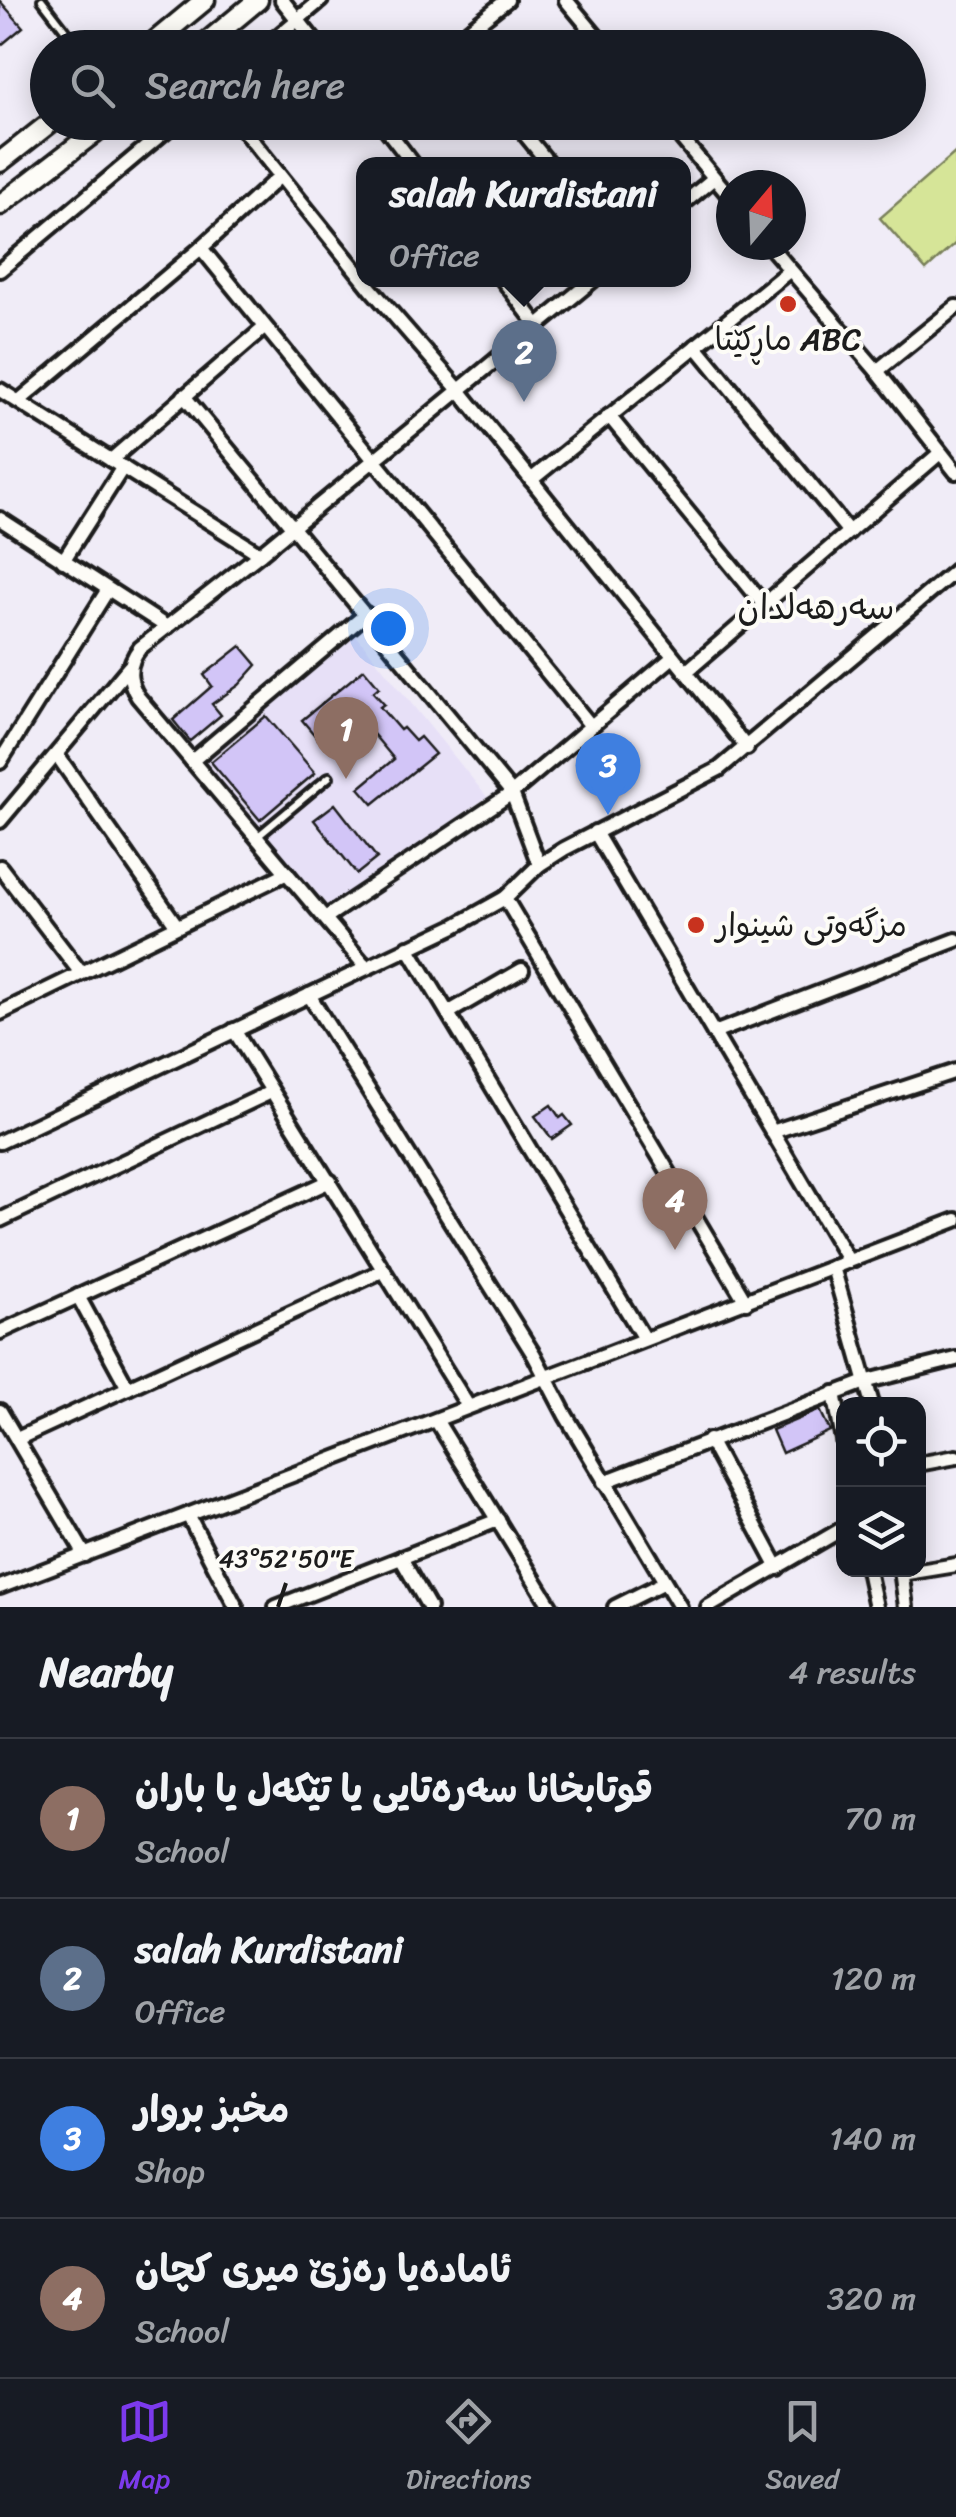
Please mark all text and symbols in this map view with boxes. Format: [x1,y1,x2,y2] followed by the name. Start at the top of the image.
[30,30,926,140] search box
[145,52,345,119] text: Search here
[65,58,120,113] icon: search
[356,157,691,287] popup
[389,160,658,227] text: salah Kurdistani
[716,170,806,260] north arrow
[389,227,480,284] text: Office
[777,293,799,315] marker: ماڕکێتا ABC
[715,311,861,368] place label: ماڕکێتا ABC
[492,320,556,402] pin: 2
[737,576,895,638] district label: سەرهەلدان
[363,603,414,654] your location
[314,696,378,779] pin: 1
[576,732,640,815] pin: 3
[713,897,907,954] place label: مزگەوتی شينوار
[685,914,707,936] marker: مزگەوتی شينوار
[642,1168,708,1250] pin: 4
[836,1397,926,1577] map controls
[836,1397,926,1487] button: locate
[836,1487,926,1577] button: layers
[219,1536,355,1581] text: 43°52'50"E
[40,1635,173,1709] text: Nearby
[788,1644,916,1701] text: 4 results
[135,1756,653,1823] text: قوتابخانا سەرەتایی یا تێکەل یا باران
[66,1790,79,1847] text: 1
[845,1790,916,1847] text: 70 m
[135,1823,229,1880] text: School
[135,1916,403,1983] text: salah Kurdistani
[63,1950,82,2007] text: 2
[831,1950,916,2007] text: 120 m
[135,1983,225,2040] text: Office
[135,2076,289,2143] text: مخبز بروار
[64,2110,81,2167] text: 3
[829,2110,916,2167] text: 140 m
[135,2143,205,2200] text: Shop
[135,2236,511,2303] text: ئامادەيا رەزێ ميرى كچان
[62,2270,83,2327] text: 4
[827,2270,916,2327] text: 320 m
[135,2303,229,2360] text: School
[117,2394,172,2503] tab: Map
[406,2394,531,2503] tab: Directions
[765,2394,839,2503] tab: Saved

